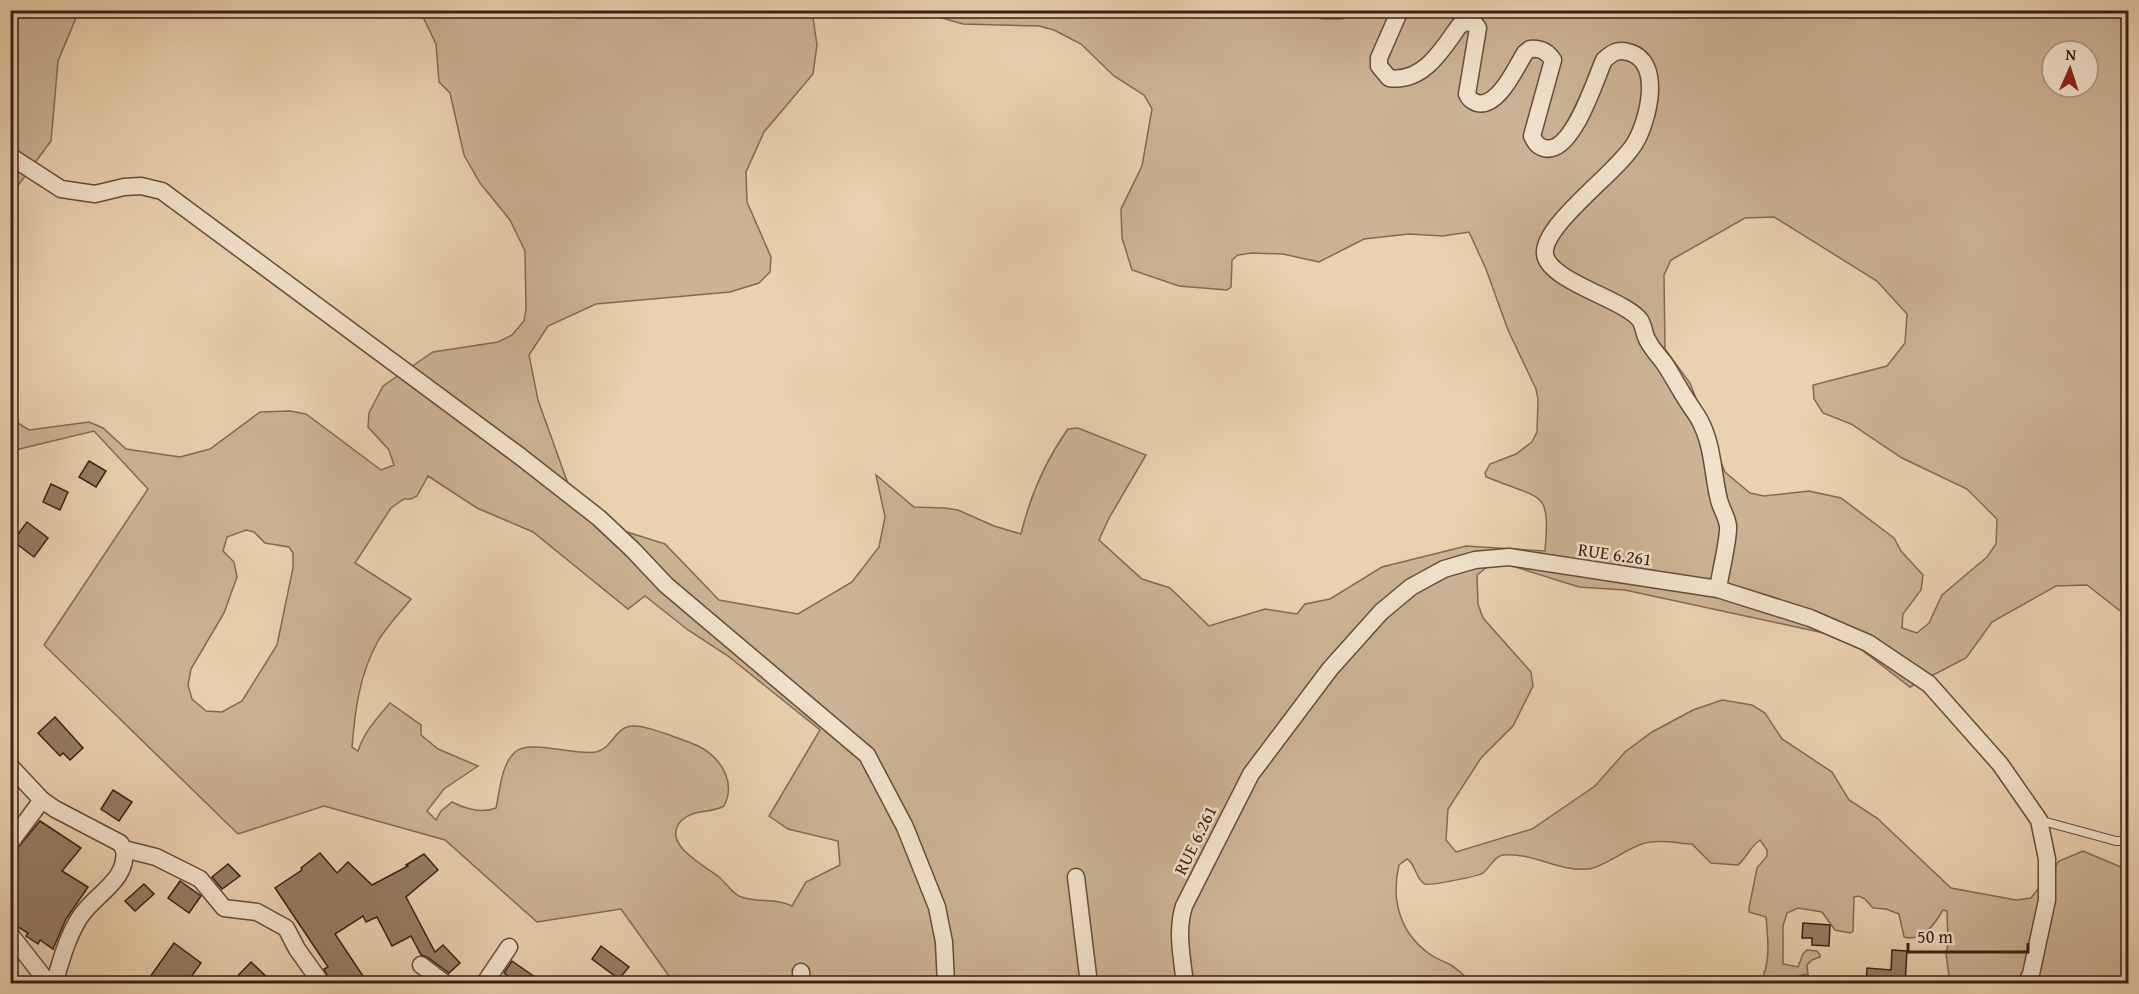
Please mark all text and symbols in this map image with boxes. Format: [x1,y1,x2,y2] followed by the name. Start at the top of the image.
[2040,39,2100,99] north arrow
[2065,42,2077,66] text: N
[1576,535,1654,573] street label: RUE 6.261
[1167,801,1223,879] street label: RUE 6.261
[1908,916,2028,954] scale bar
[1917,923,1953,950] text: 50 m

